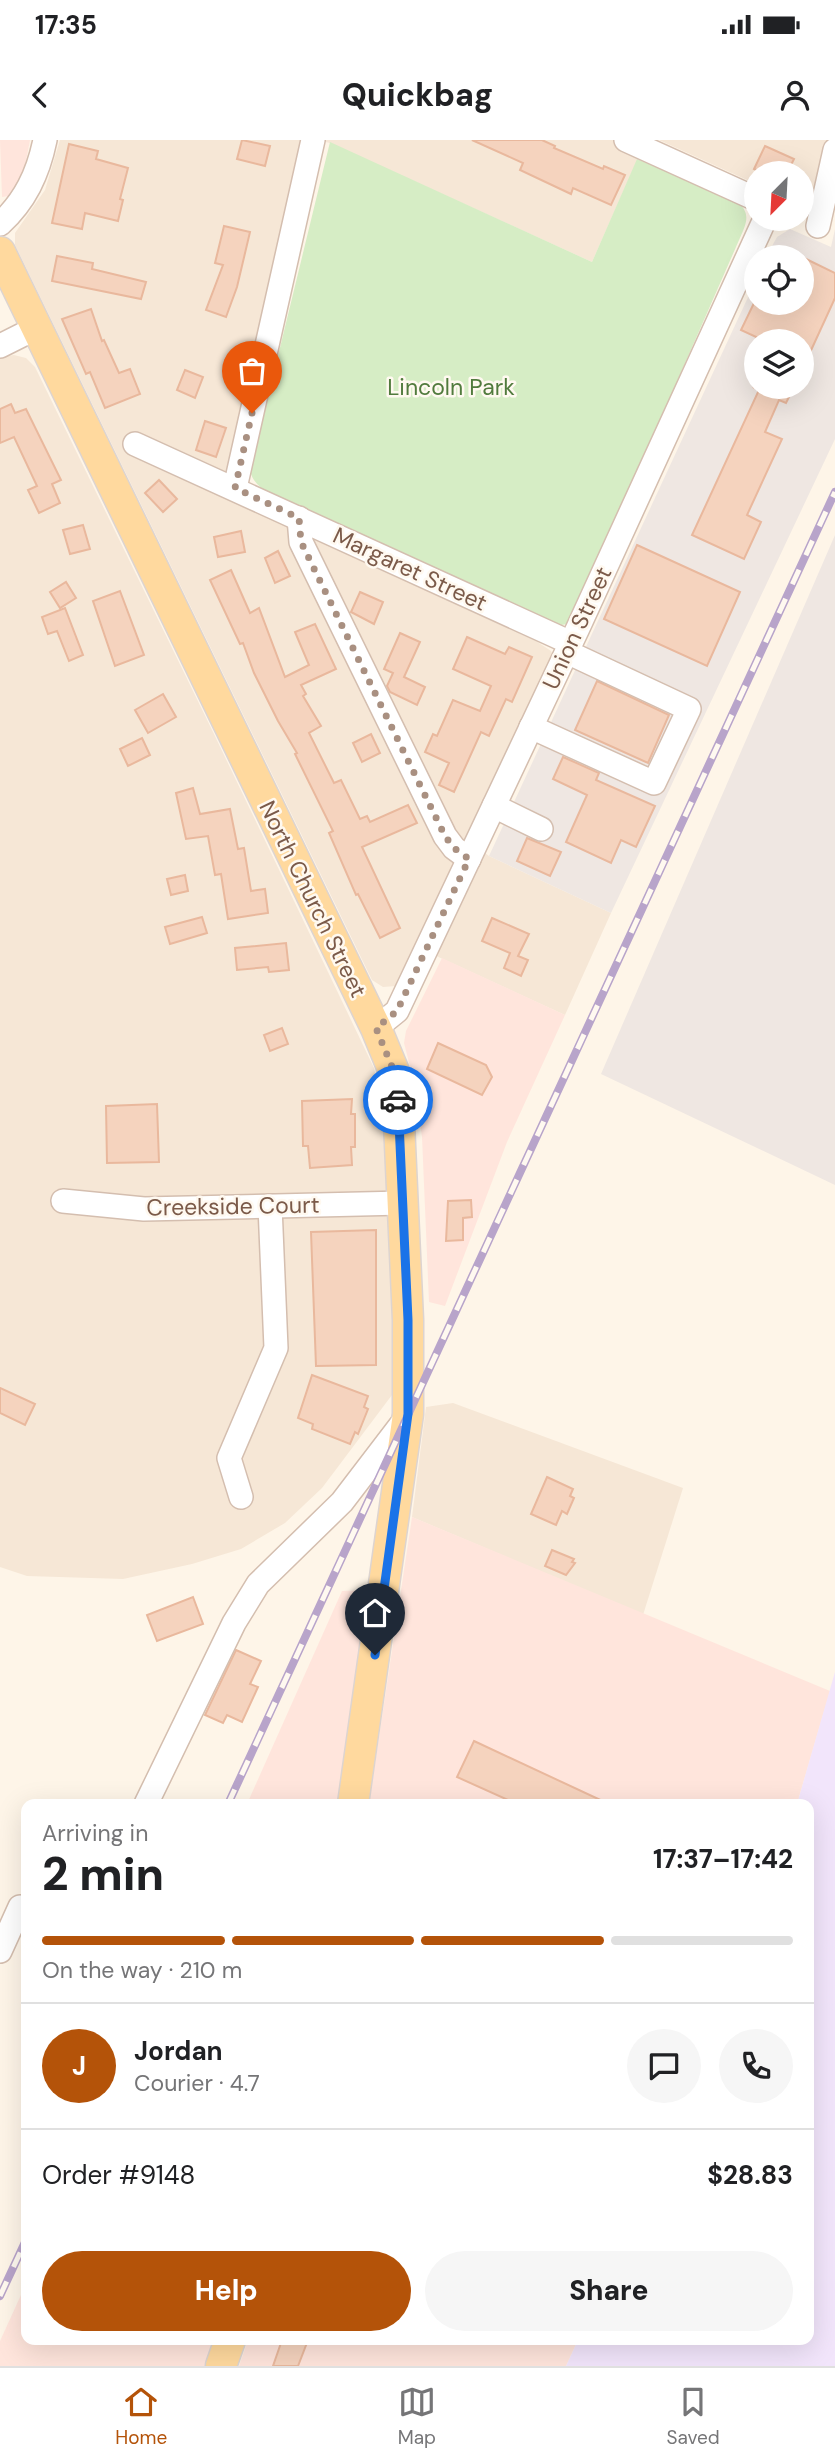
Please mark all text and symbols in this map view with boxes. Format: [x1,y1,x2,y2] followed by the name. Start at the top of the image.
[35,8,97,42] text: 17:35
[342,74,493,116] text: Quickbag
[21,76,59,114] icon: back
[776,76,814,114] icon: person
[744,161,814,231] north arrow
[744,161,814,399] map controls
[744,245,814,315] button: locate
[744,329,814,399] button: layers
[222,341,282,413] pin
[233,352,271,390] icon: bag
[387,372,515,402] park label: Lincoln Park
[328,520,492,618] street label: Margaret Street
[536,562,618,694] street label: Union Street
[252,796,374,1002] street label: North Church Street
[363,1065,433,1135] courier
[379,1081,417,1119] icon: car
[146,1189,320,1223] street label: Creekside Court
[345,1583,405,1655] pin
[356,1594,394,1632] icon: home
[42,1818,148,1848] text: Arriving in
[653,1842,793,1876] text: 17:37–17:42
[42,1844,164,1904] text: 2 min
[42,1955,242,1985] text: On the way · 210 m
[627,2029,701,2103] button: chat
[719,2029,793,2103] button: phone
[134,2034,223,2068] text: Jordan
[72,2049,86,2083] text: J
[134,2068,260,2098] text: Courier · 4.7
[42,2158,195,2192] text: Order #9148
[707,2158,793,2192] text: $28.83
[42,2251,411,2331] button: Help
[425,2251,793,2331] button: Share
[115,2383,167,2450] tab: Home
[398,2383,436,2450] tab: Map
[666,2383,720,2450] tab: Saved

